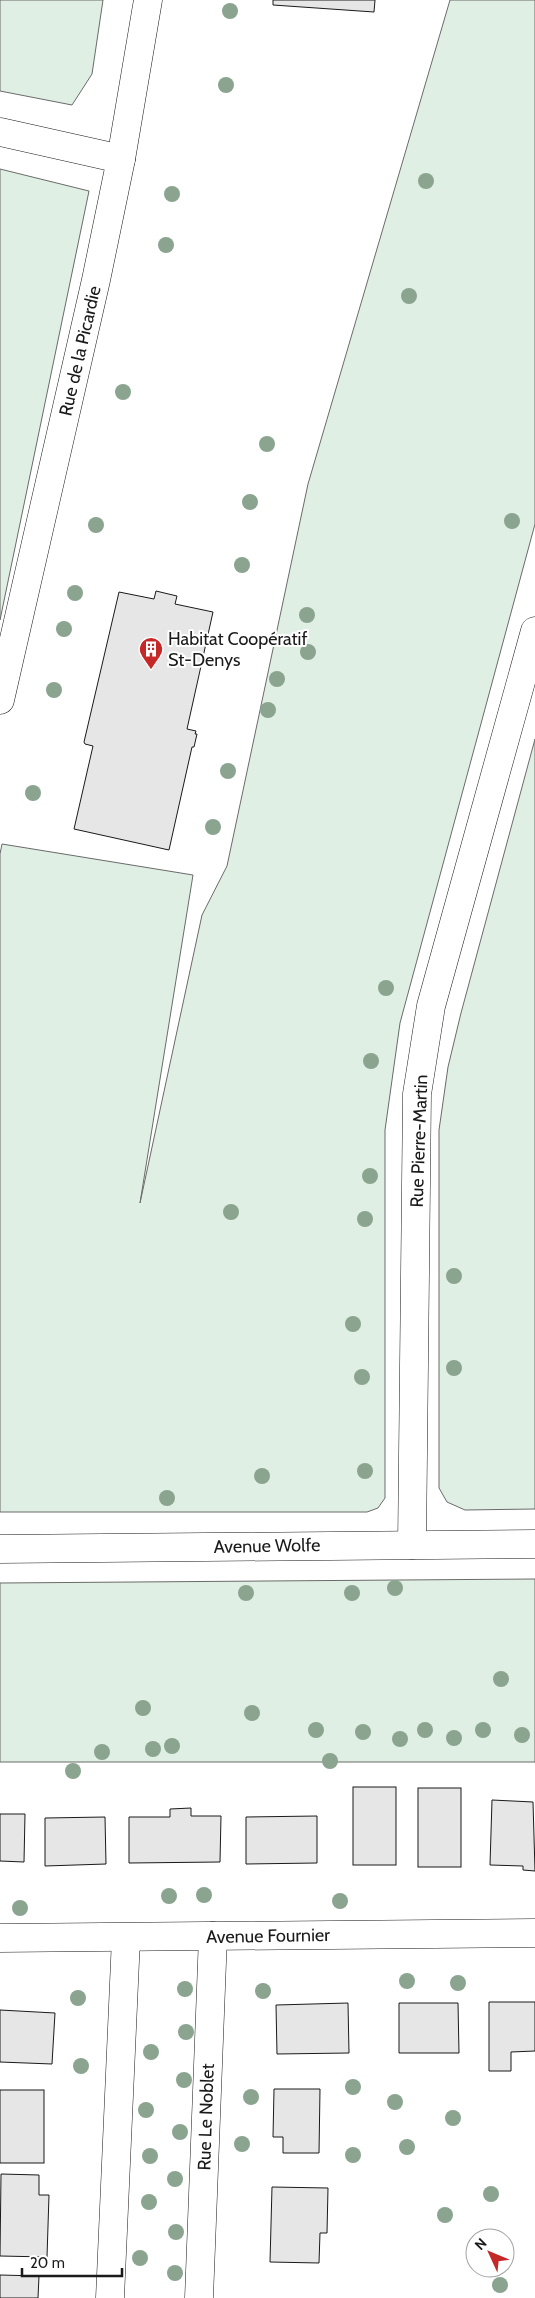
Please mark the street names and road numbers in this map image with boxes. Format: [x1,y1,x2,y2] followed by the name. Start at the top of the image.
[54,284,106,418] street label: Rue de la Picardie
[406,1074,432,1208] street label: Rue Pierre-Martin
[214,1534,320,1558] street label: Avenue Wolfe
[206,1924,330,1948] street label: Avenue Fournier
[193,2063,219,2171] street label: Rue Le Noblet

